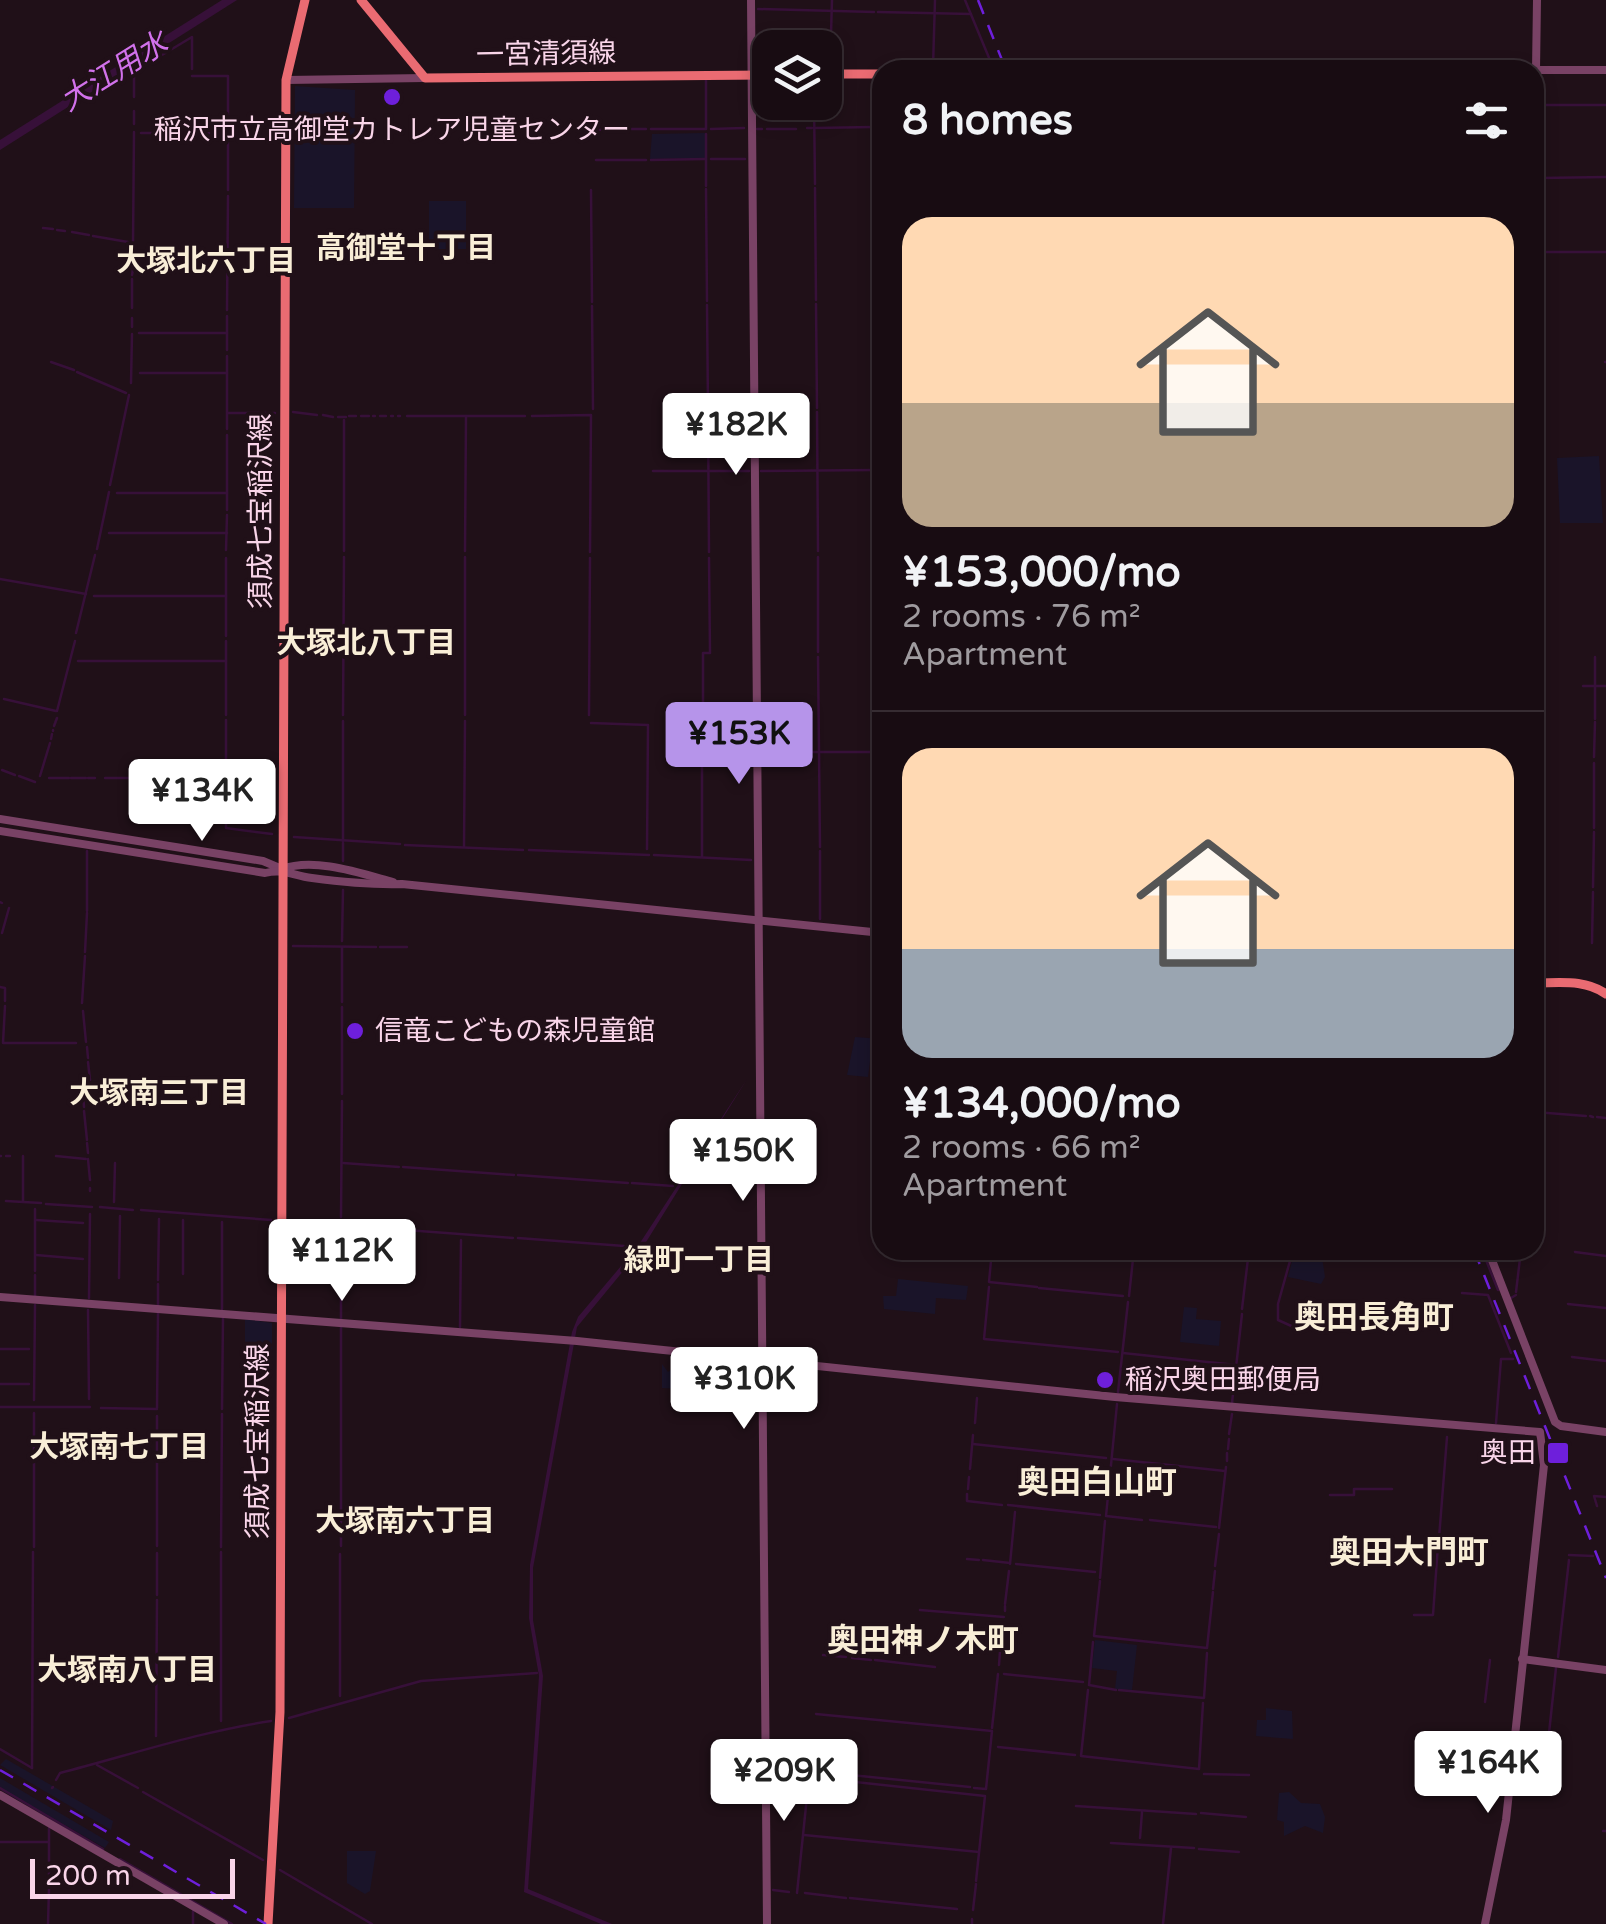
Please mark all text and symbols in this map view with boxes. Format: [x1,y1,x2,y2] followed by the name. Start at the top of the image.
[53,23,177,119] water label: 大江用水
[752,30,842,120] map controls
[752,30,842,120] button: layers
[476,36,616,72] street label: 一宮清須線
[381,86,403,108] marker: 稲沢市立高御堂カトレア児童センター
[1459,93,1514,148] icon: filters
[902,95,1073,146] text: 8 homes
[154,113,630,147] place label: 稲沢市立高御堂カトレア児童センター
[316,230,496,267] district label: 高御堂十丁目
[116,243,296,280] district label: 大塚北六丁目
[1118,282,1298,462] icon: home
[666,393,806,478] pin: ¥182K
[685,406,787,444] text: ¥182K
[244,413,278,609] street label: 須成七宝稲沢線
[902,547,1181,598] text: ¥153,000/mo
[902,598,1141,636] text: 2 rooms · 76 m²
[276,625,456,662] district label: 大塚北八丁目
[902,636,1067,674] text: Apartment
[669,702,809,787] pin: ¥153K
[688,715,790,753] text: ¥153K
[132,759,272,844] pin: ¥134K
[151,772,253,810] text: ¥134K
[1118,813,1298,993] icon: home
[375,1014,655,1048] place label: 信竜こどもの森児童館
[344,1020,366,1042] marker: 信竜こどもの森児童館
[69,1075,249,1112] district label: 大塚南三丁目
[902,1078,1181,1129] text: ¥134,000/mo
[673,1119,813,1204] pin: ¥150K
[902,1129,1141,1167] text: 2 rooms · 66 m²
[692,1132,794,1170] text: ¥150K
[902,1167,1067,1205] text: Apartment
[272,1219,412,1304] pin: ¥112K
[291,1232,393,1270] text: ¥112K
[624,1242,774,1279] district label: 緑町一丁目
[1294,1299,1454,1337] district label: 奥田長角町
[241,1343,275,1539] street label: 須成七宝稲沢線
[674,1347,814,1432] pin: ¥310K
[693,1360,795,1398] text: ¥310K
[1125,1363,1321,1397] place label: 稲沢奥田郵便局
[1094,1369,1116,1391] marker: 稲沢奥田郵便局
[29,1429,209,1466] district label: 大塚南七丁目
[1480,1436,1536,1470] place label: 奥田
[1545,1440,1571,1466] marker: 奥田
[1017,1464,1177,1502] district label: 奥田白山町
[315,1503,495,1540] district label: 大塚南六丁目
[1329,1534,1489,1572] district label: 奥田大門町
[827,1622,1019,1660] district label: 奥田神ノ木町
[37,1652,217,1689] district label: 大塚南八丁目
[1418,1731,1558,1816] pin: ¥164K
[714,1739,854,1824] pin: ¥209K
[1437,1744,1539,1782] text: ¥164K
[733,1752,835,1790] text: ¥209K
[30,1854,235,1898] scale bar
[45,1859,131,1893] text: 200 m

